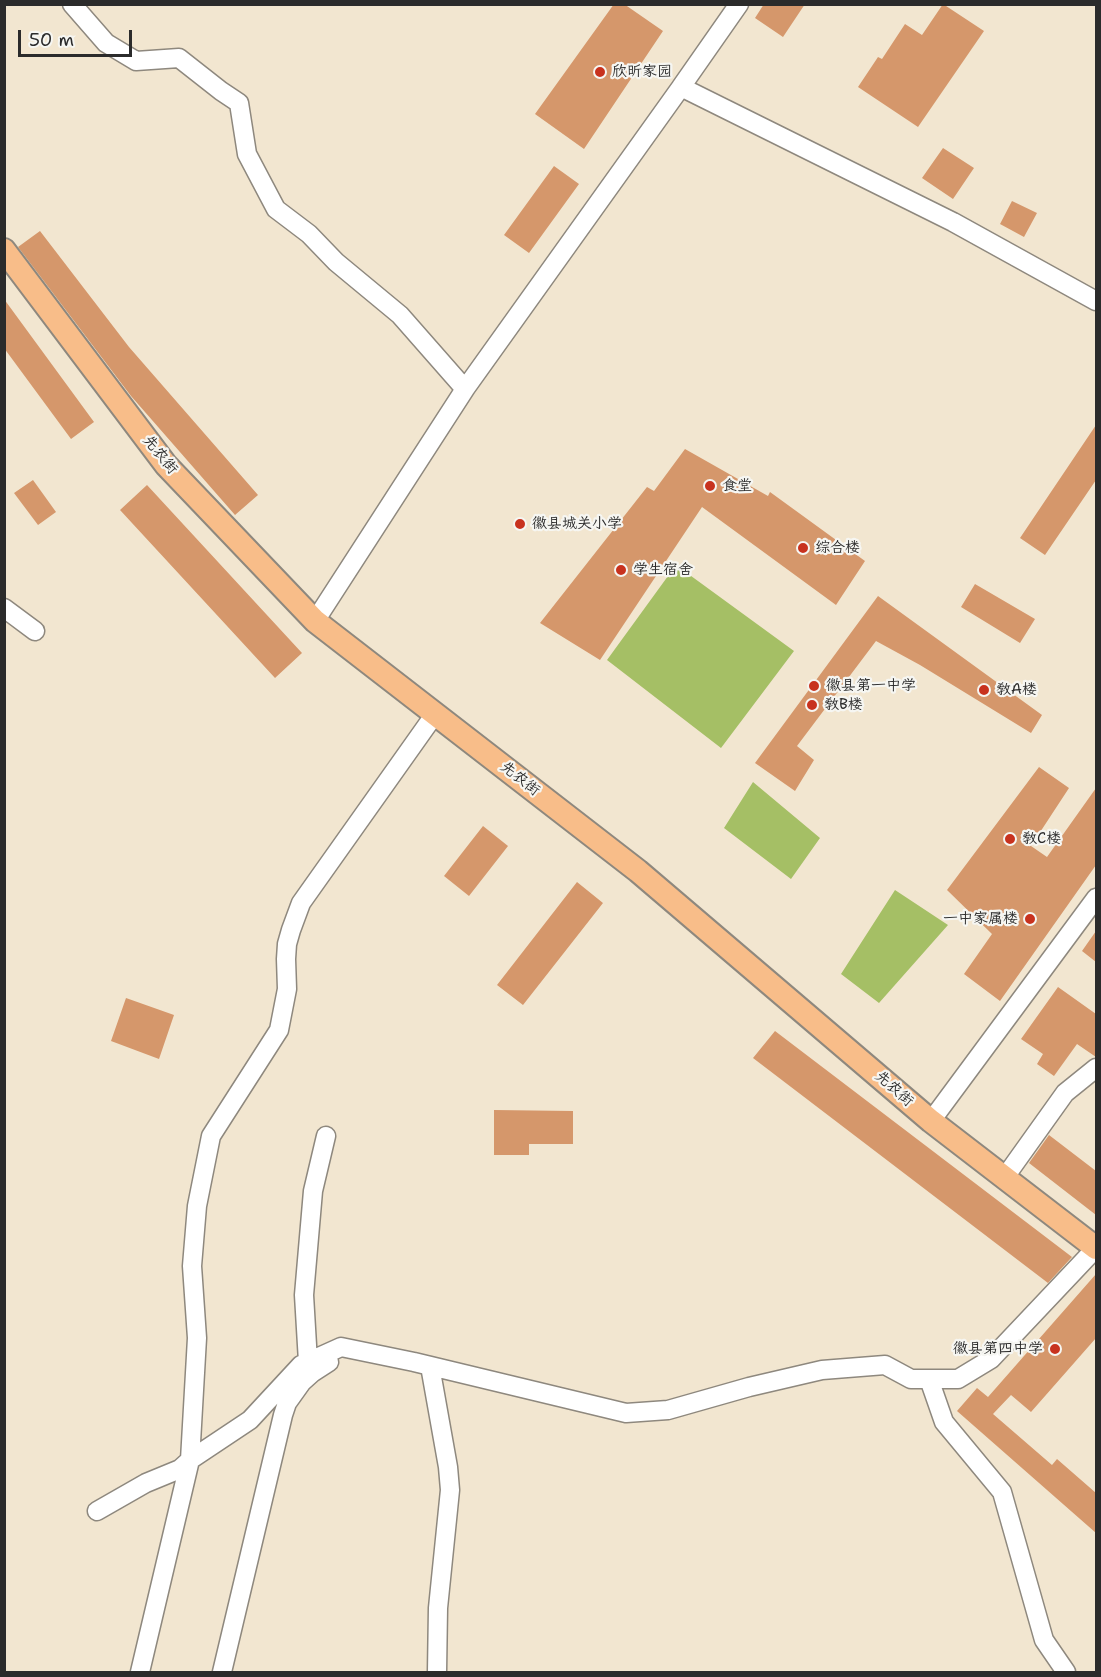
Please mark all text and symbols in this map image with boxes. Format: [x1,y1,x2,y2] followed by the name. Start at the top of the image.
[21,18,135,56] scale bar
[29,28,74,52] text: 50 m
[612,63,672,81] place label: 欣昕家园
[593,65,607,79] marker: 欣昕家园
[139,432,181,478] street label: 先农街
[722,477,752,495] place label: 食堂
[703,479,717,493] marker: 食堂
[532,515,622,533] place label: 徽县城关小学
[513,517,527,531] marker: 徽县城关小学
[815,539,860,557] place label: 综合楼
[796,541,810,555] marker: 综合楼
[633,561,693,579] place label: 学生宿舍
[614,563,628,577] marker: 学生宿舍
[826,677,916,695] place label: 徽县第一中学
[807,679,821,693] marker: 徽县第一中学
[996,681,1037,699] place label: 教A楼
[977,683,991,697] marker: 教A楼
[824,696,863,714] place label: 教B楼
[805,698,819,712] marker: 教B楼
[497,758,543,800] street label: 先农街
[1022,830,1061,848] place label: 教C楼
[1003,832,1017,846] marker: 教C楼
[943,910,1018,928] place label: 一中家属楼
[1023,912,1037,926] marker: 一中家属楼
[871,1067,917,1111] street label: 先农街
[953,1340,1043,1358] place label: 徽县第四中学
[1048,1342,1062,1356] marker: 徽县第四中学

